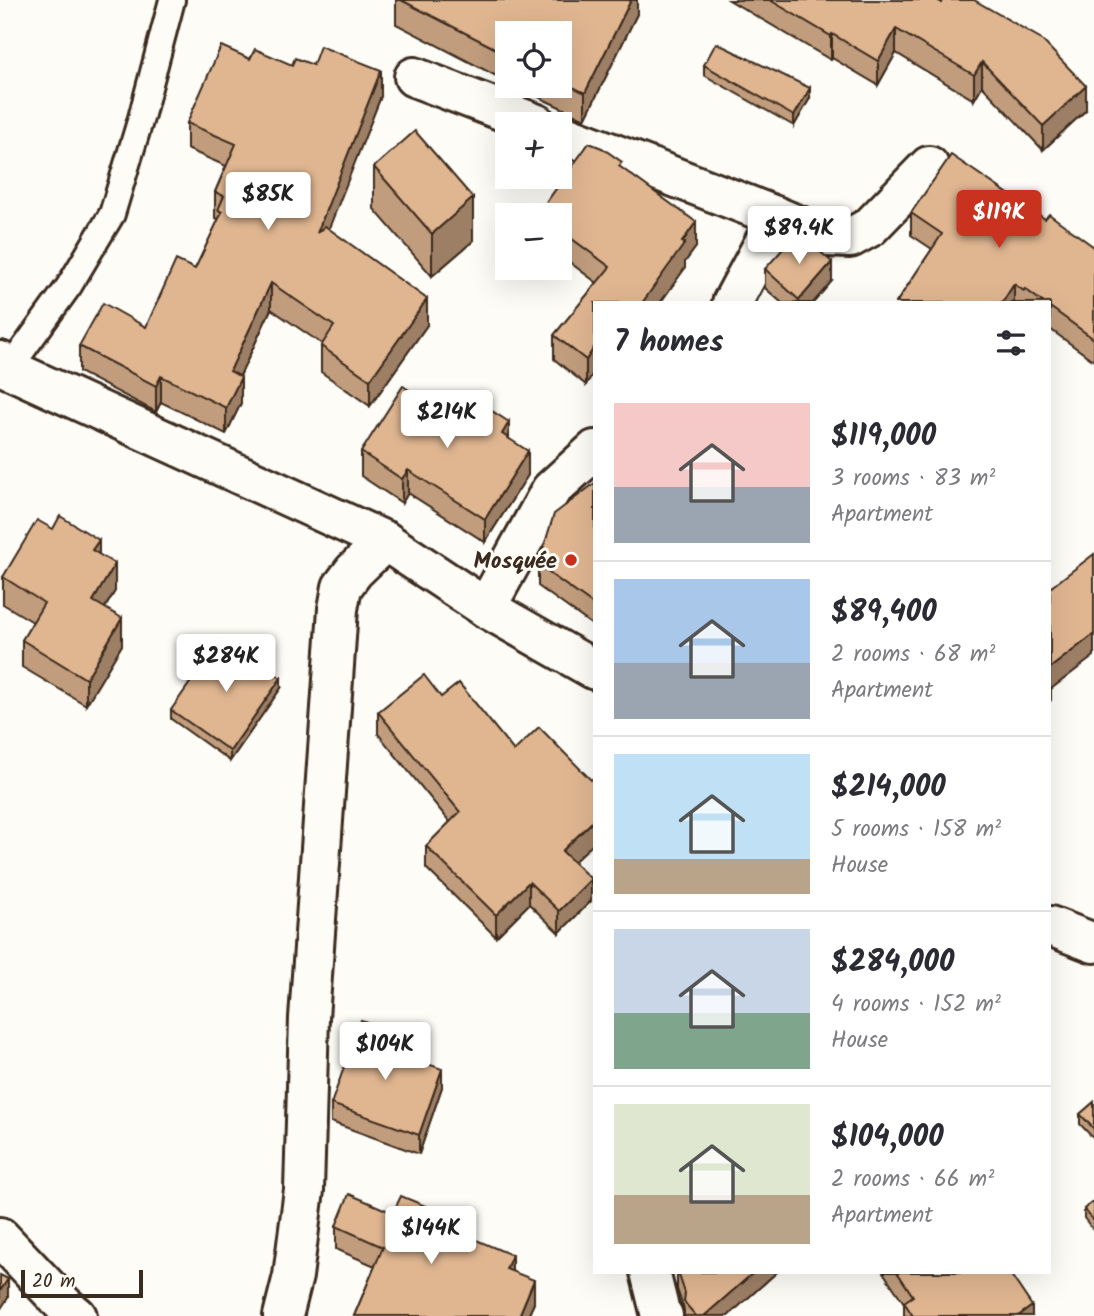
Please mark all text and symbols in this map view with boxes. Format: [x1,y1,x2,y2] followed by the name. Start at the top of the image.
[495,21,572,280] map controls
[495,21,572,98] button: locate
[495,112,572,189] button: +
[227,173,309,232] pin: $85K
[242,177,294,213] text: $85K
[950,190,1048,250] pin: $119K
[973,195,1026,231] text: $119K
[495,203,572,280] button: −
[742,206,856,266] pin: $89.4K
[764,211,834,247] text: $89.4K
[614,319,724,367] text: 7 homes
[992,324,1030,362] icon: filters
[398,391,496,450] pin: $214K
[417,395,477,431] text: $214K
[831,413,936,461] text: $119,000
[670,431,754,515] icon: home
[831,461,995,497] text: 3 rooms · 83 m²
[831,497,933,533] text: Apartment
[474,544,557,580] place label: Mosquée
[563,552,579,568] marker: Mosquée
[831,589,937,637] text: $89,400
[670,607,754,691] icon: home
[177,634,275,694] pin: $284K
[831,637,995,673] text: 2 rooms · 68 m²
[193,639,259,675] text: $284K
[831,673,933,709] text: Apartment
[831,764,946,812] text: $214,000
[670,782,754,866] icon: home
[831,812,1001,848] text: 5 rooms · 158 m²
[831,848,888,884] text: House
[831,939,954,987] text: $284,000
[670,957,754,1041] icon: home
[831,987,1001,1023] text: 4 rooms · 152 m²
[336,1023,434,1082] pin: $104K
[831,1023,888,1059] text: House
[356,1027,414,1063] text: $104K
[831,1114,944,1162] text: $104,000
[670,1132,754,1216] icon: home
[831,1162,994,1198] text: 2 rooms · 66 m²
[831,1198,933,1234] text: Apartment
[382,1206,480,1266] pin: $144K
[401,1211,461,1247] text: $144K
[21,1267,144,1299] scale bar
[32,1267,75,1297] text: 20 m

